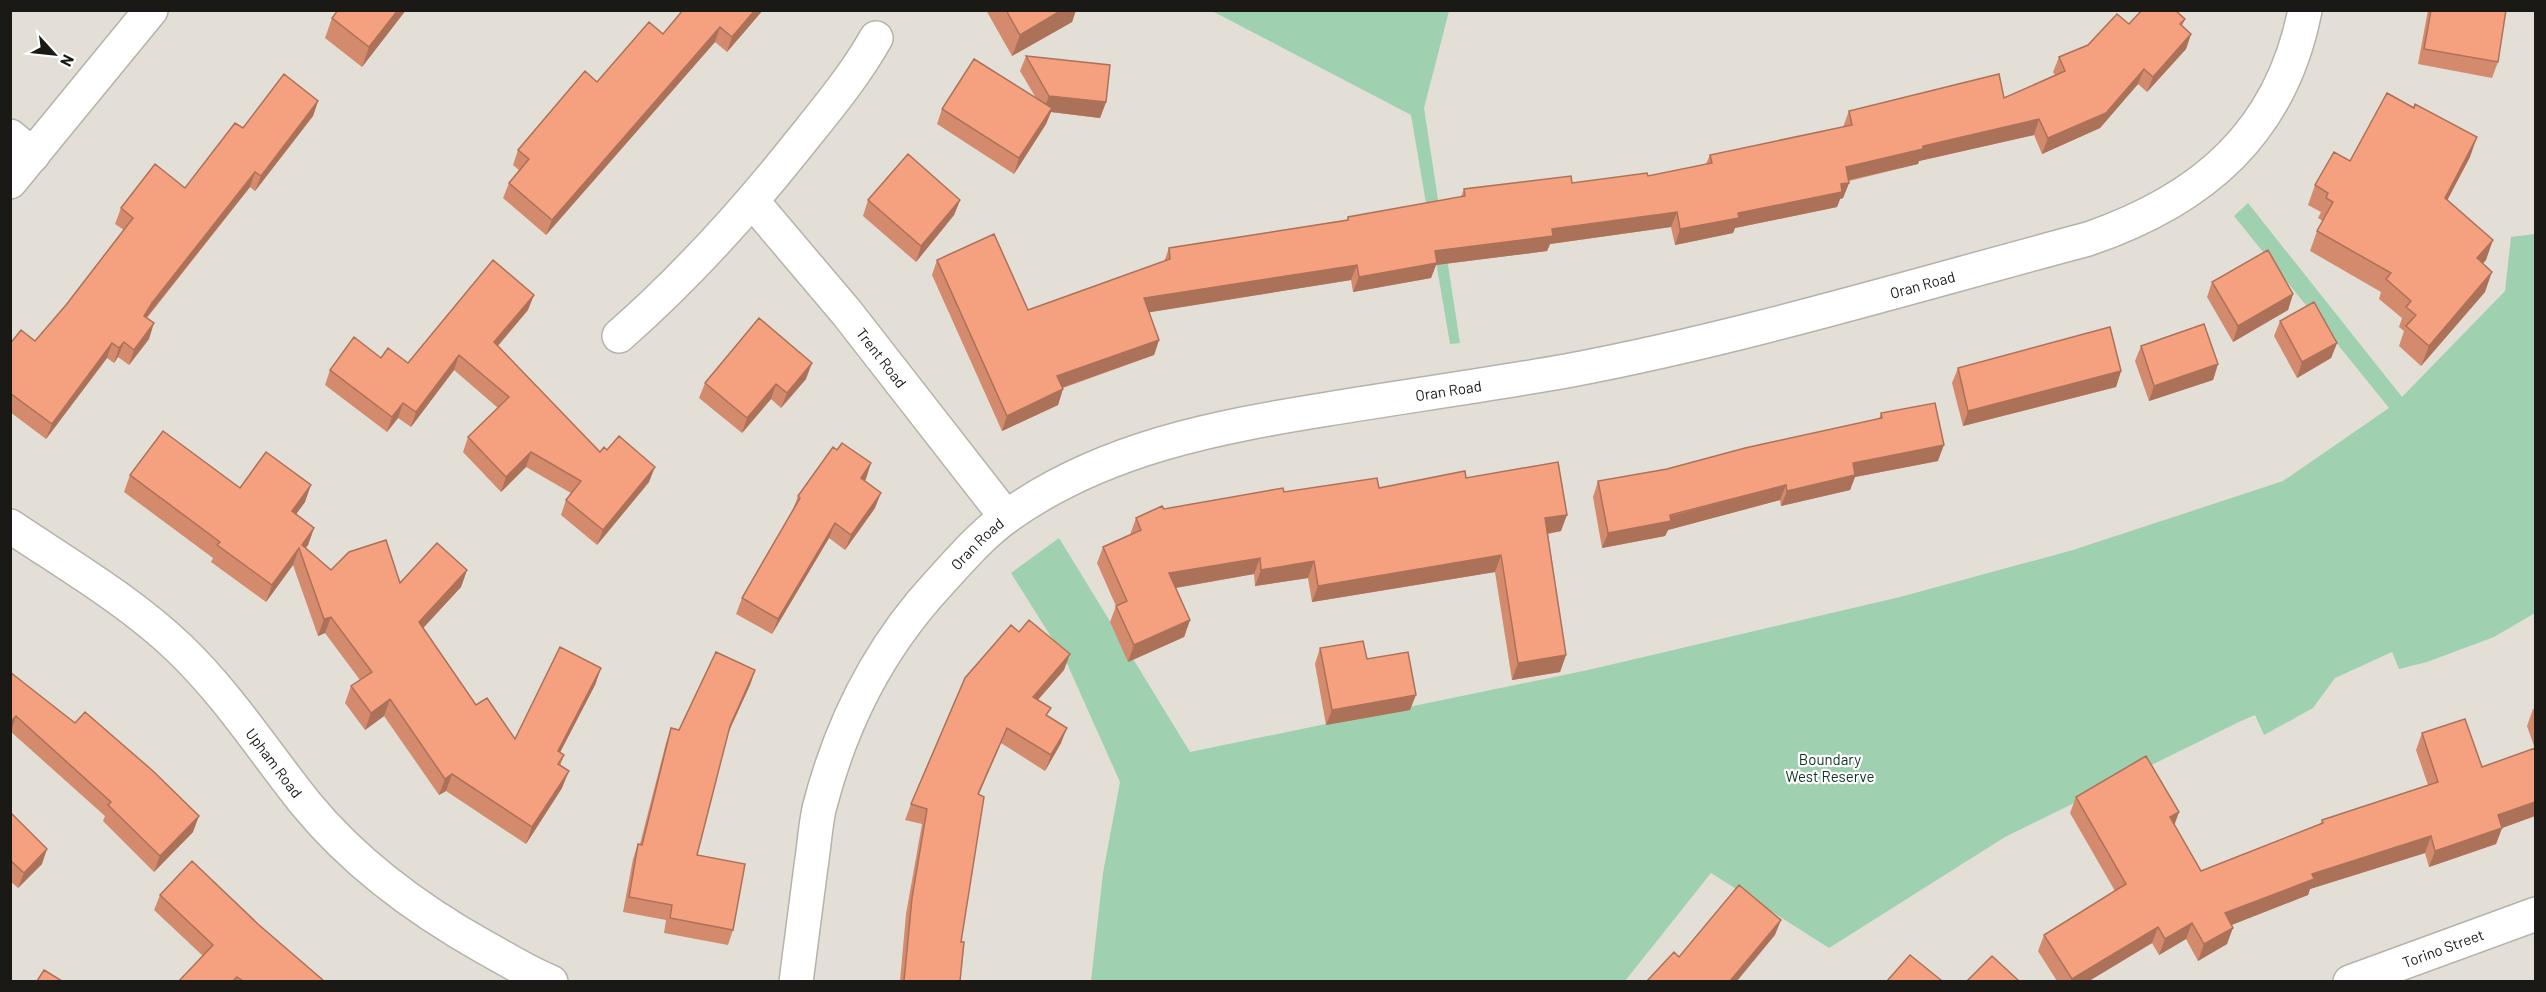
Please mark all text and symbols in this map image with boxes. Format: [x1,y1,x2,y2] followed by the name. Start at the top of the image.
[24,24,84,84] north arrow
[57,52,79,70] text: N
[1888,267,1957,302] street label: Oran Road
[853,324,911,391] street label: Trent Road
[1414,376,1483,404] street label: Oran Road
[947,514,1007,573] street label: Oran Road
[242,724,306,801] street label: Upham Road
[1786,750,1874,785] park label: Boundary West Reserve
[2400,925,2486,971] street label: Torino Street

